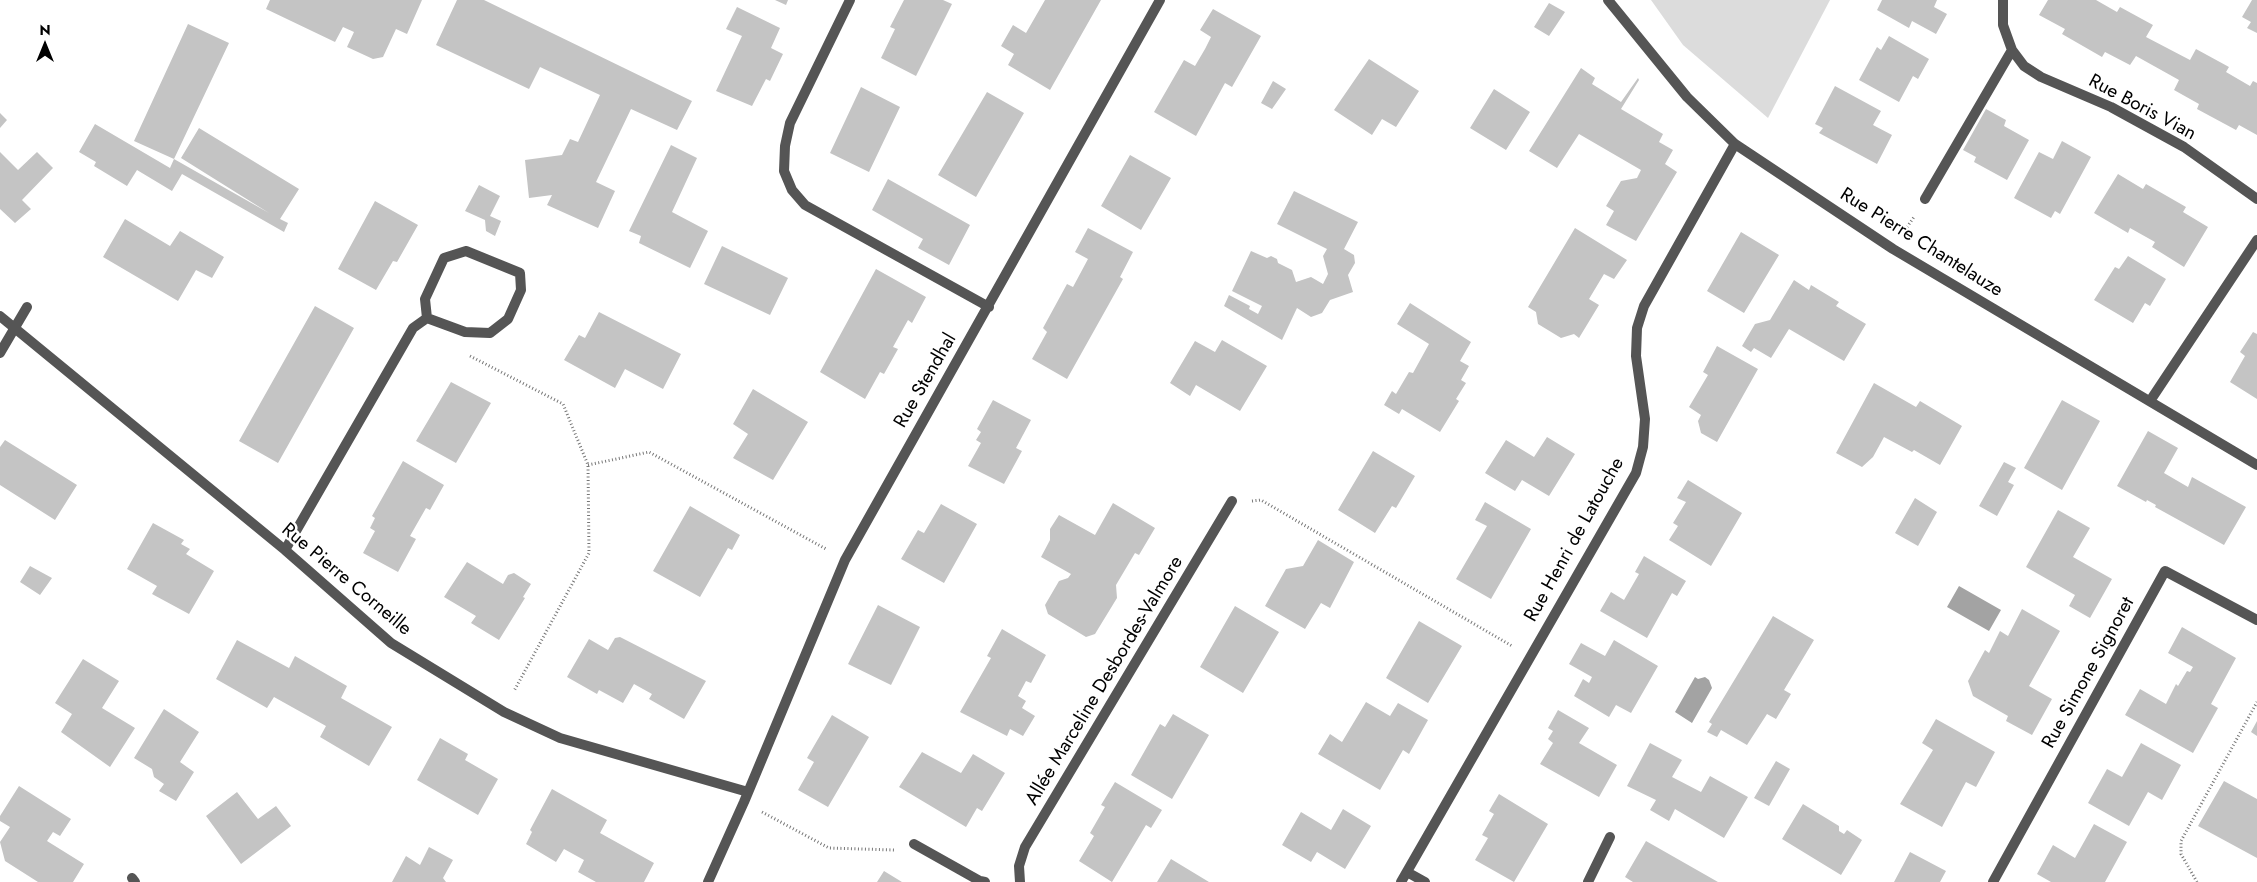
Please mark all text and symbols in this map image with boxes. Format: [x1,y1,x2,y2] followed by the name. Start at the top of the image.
[20,20,70,70] north arrow
[39,20,51,40] text: N
[2084,70,2200,146] street label: Rue Boris Vian
[1835,184,2007,302] street label: Rue Pierre Chantelauze
[890,330,962,432] street label: Rue Stendhal
[1520,454,1630,626] street label: Rue Henri de Latouche
[276,519,416,641] street label: Rue Pierre Corneille
[1021,552,1189,810] street label: Allée Marceline Desbordes-Valmore
[2038,593,2140,753] street label: Rue Simone Signoret

